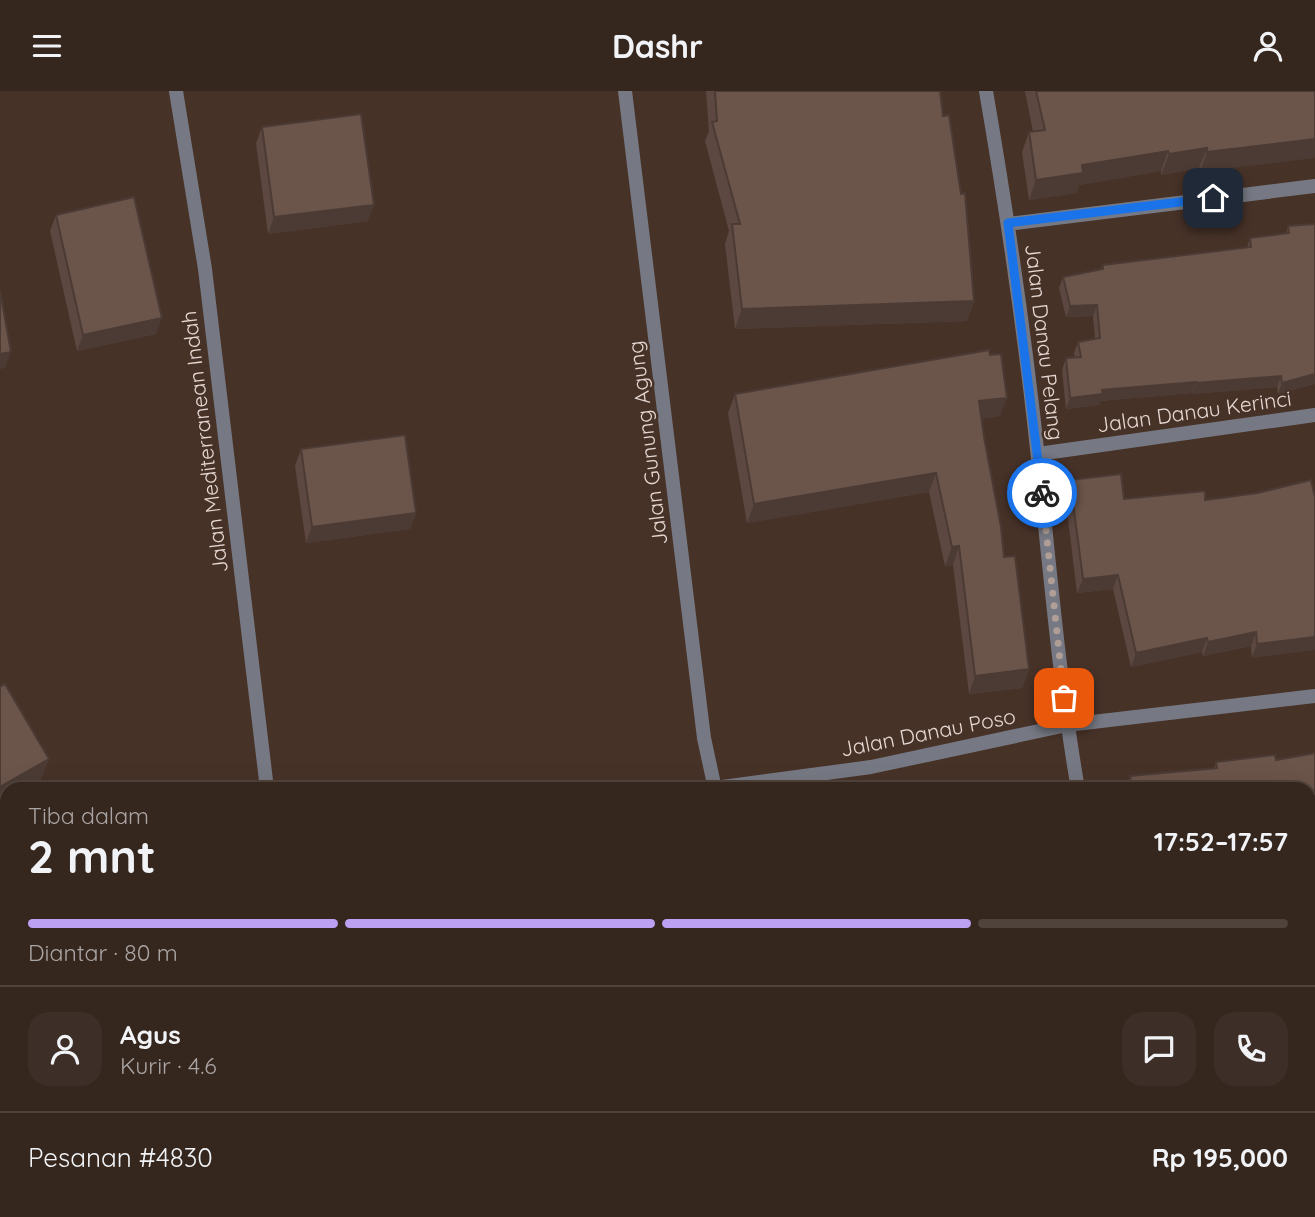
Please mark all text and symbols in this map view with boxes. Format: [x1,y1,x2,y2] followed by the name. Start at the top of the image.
[612,26,703,66] text: Dashr
[28,27,66,65] icon: menu
[1249,27,1287,65] icon: person
[1183,168,1243,228] pin
[1194,179,1232,217] icon: home
[1020,243,1070,441] street label: Jalan Danau Pelang
[175,310,233,574] street label: Jalan Mediterranean Indah
[622,339,672,547] street label: Jalan Gunung Agung
[1095,384,1293,438] street label: Jalan Danau Kerinci
[1007,458,1077,528] courier
[1023,474,1061,512] icon: bike
[1034,668,1094,728] pin
[1045,679,1083,717] icon: bag
[838,702,1018,762] street label: Jalan Danau Poso
[28,801,149,830] text: Tiba dalam
[1154,825,1288,858] text: 17:52–17:57
[28,827,156,885] text: 2 mnt
[28,938,178,967] text: Diantar · 80 m
[28,1012,102,1086] button: person
[1122,1012,1196,1086] button: chat
[1214,1012,1288,1086] button: phone
[120,1018,181,1051] text: Agus
[120,1051,217,1080] text: Kurir · 4.6
[28,1141,213,1174] text: Pesanan #4830
[1152,1141,1288,1174] text: Rp 195,000

